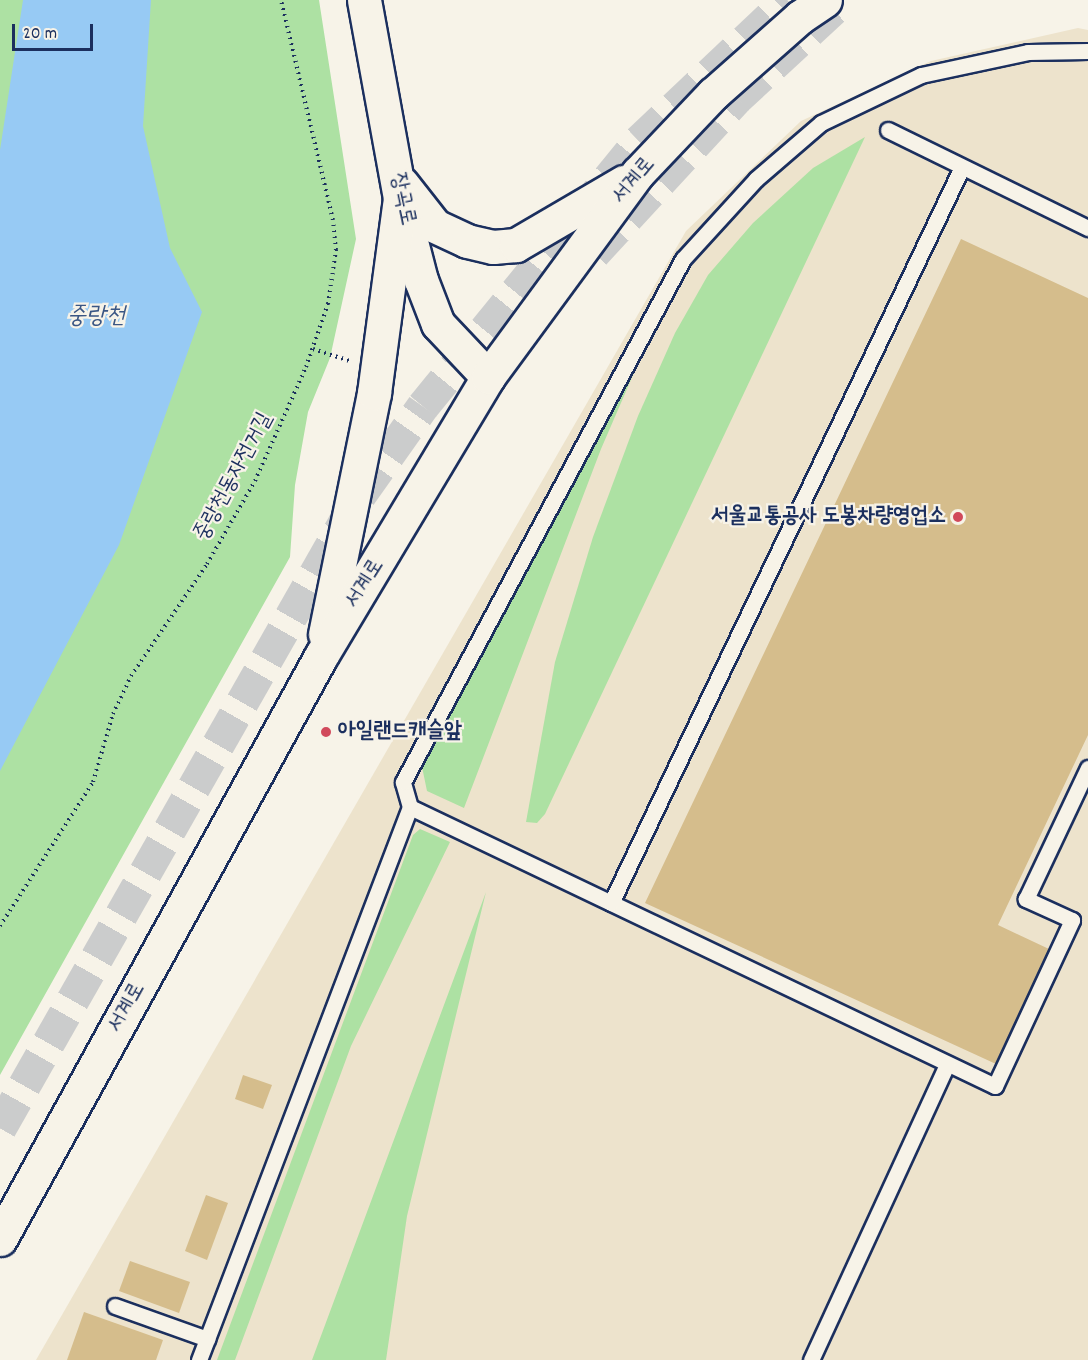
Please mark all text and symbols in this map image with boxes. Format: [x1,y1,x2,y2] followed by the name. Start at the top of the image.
[15,12,96,50] scale bar
[23,22,57,47] text: 20 m
[607,152,661,210] street label: 서계로
[384,170,420,228] street label: 장곡로
[67,304,125,332] water label: 중랑천
[189,408,279,546] street label: 중랑천동자전거길
[711,504,946,530] place label: 서울교통공사 도봉차량영업소
[951,510,965,524] marker: 서울교통공사 도봉차량영업소
[340,554,390,614] street label: 서계로
[338,719,462,745] place label: 아일랜드캐슬앞
[319,725,333,739] marker: 아일랜드캐슬앞
[103,978,151,1038] street label: 서계로

